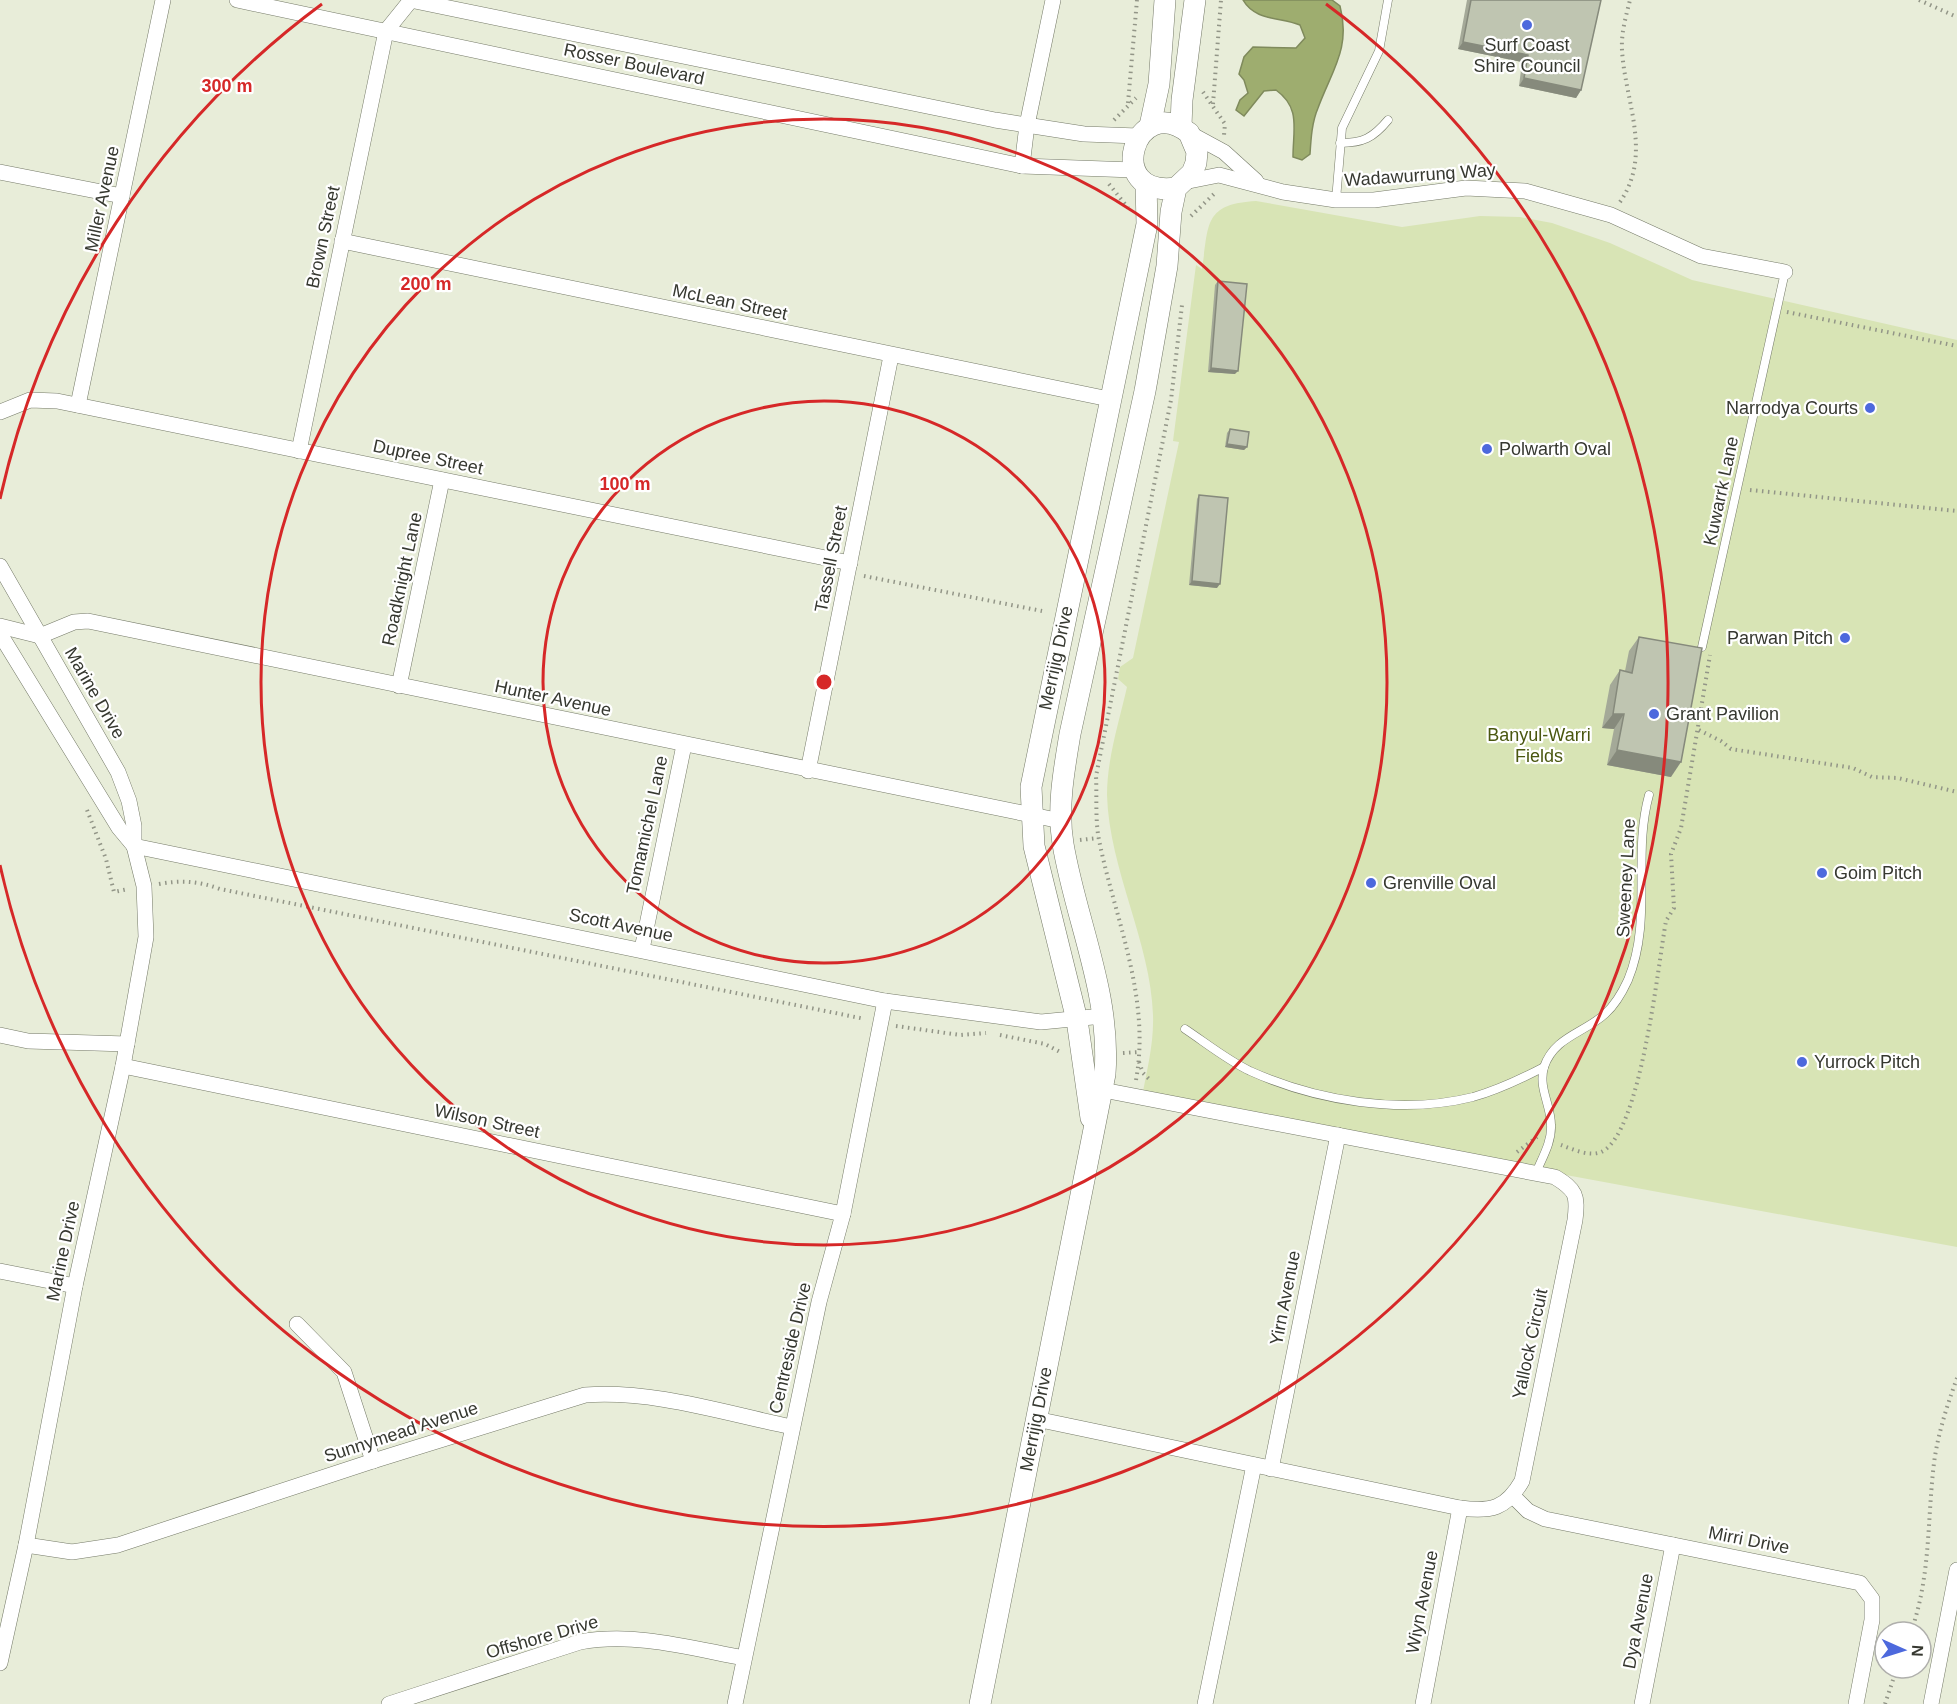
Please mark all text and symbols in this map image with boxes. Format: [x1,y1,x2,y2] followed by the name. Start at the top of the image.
[1520,18,1534,32] marker: Surf Coast Shire Council
[1473,35,1581,76] place label: Surf Coast Shire Council
[562,39,706,89] street label: Rosser Boulevard
[201,76,253,96] text: 300 m
[81,144,123,254] street label: Miller Avenue
[1344,160,1496,190] street label: Wadawurrung Way
[302,184,344,290] street label: Brown Street
[400,274,452,294] text: 200 m
[671,280,789,324] street label: McLean Street
[1726,398,1858,418] place label: Narrodya Courts
[1863,401,1877,415] marker: Narrodya Courts
[1700,435,1742,547] street label: Kuwarrk Lane
[371,436,485,478] street label: Dupree Street
[1499,439,1611,459] place label: Polwarth Oval
[1480,442,1494,456] marker: Polwarth Oval
[599,474,651,494] text: 100 m
[811,504,851,614] street label: Tassell Street
[378,510,426,648] street label: Roadknight Lane
[1035,604,1077,712] street label: Merrijig Drive
[1727,628,1833,648] place label: Parwan Pitch
[1838,631,1852,645] marker: Parwan Pitch
[61,644,129,742] street label: Marine Drive
[814,672,834,692] centre of rings
[493,676,613,720] street label: Hunter Avenue
[1666,704,1779,724] place label: Grant Pavilion
[1647,707,1661,721] marker: Grant Pavilion
[1487,725,1591,766] park label: Banyul-Warri Fields
[623,754,671,896] street label: Tomamichel Lane
[1613,818,1639,938] street label: Sweeney Lane
[1834,863,1922,883] place label: Goim Pitch
[1815,866,1829,880] marker: Goim Pitch
[1383,873,1496,893] place label: Grenville Oval
[1364,876,1378,890] marker: Grenville Oval
[567,904,675,946] street label: Scott Avenue
[1814,1052,1920,1072] place label: Yurrock Pitch
[1795,1055,1809,1069] marker: Yurrock Pitch
[433,1100,541,1142] street label: Wilson Street
[43,1199,83,1303] street label: Marine Drive
[1266,1249,1304,1347] street label: Yirn Avenue
[765,1280,815,1416] street label: Centreside Drive
[1509,1287,1551,1401] street label: Yallock Circuit
[1016,1365,1056,1473] street label: Merrijig Drive
[321,1398,481,1466] street label: Sunnymead Avenue
[1707,1522,1791,1558] street label: Mirri Drive
[1402,1549,1442,1655] street label: Wiyn Avenue
[1619,1572,1657,1670] street label: Dya Avenue
[484,1611,600,1663] street label: Offshore Drive
[1873,1620,1933,1680] north arrow
[1909,1645,1926,1657] text: N

